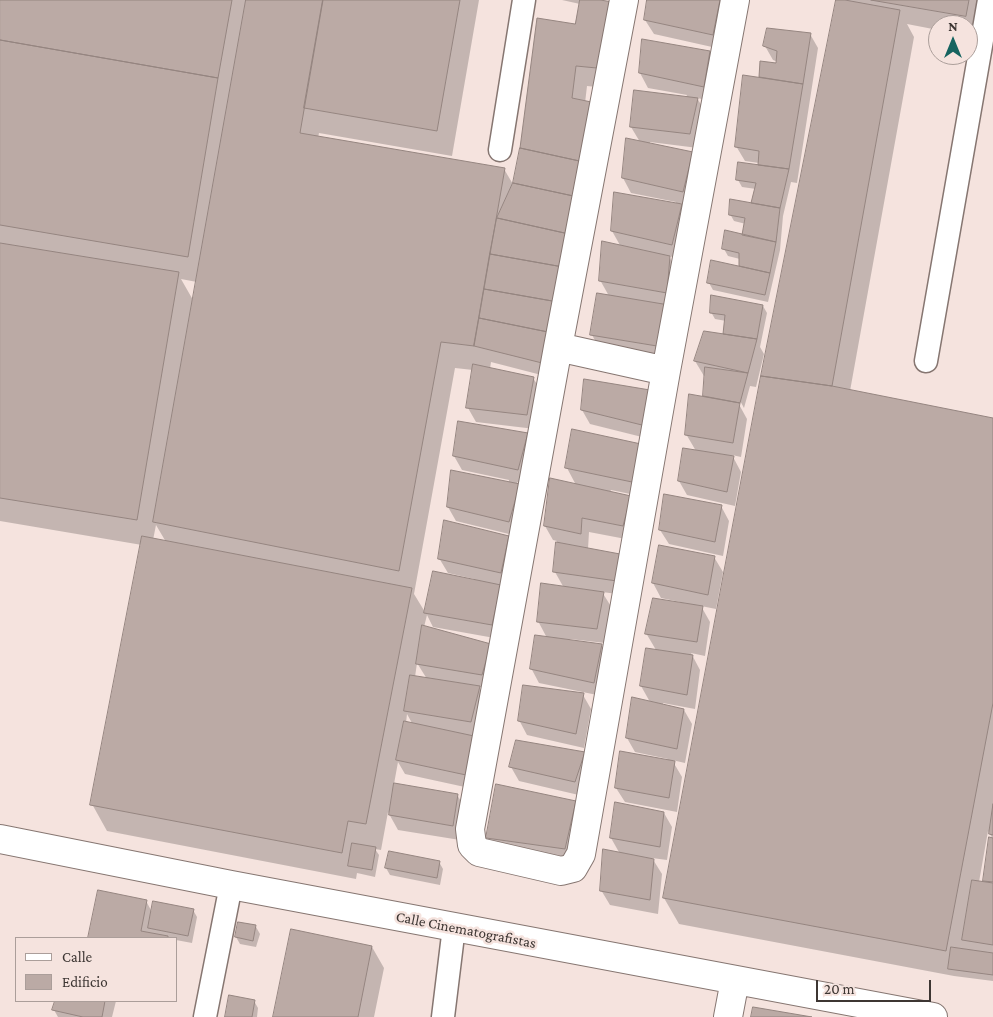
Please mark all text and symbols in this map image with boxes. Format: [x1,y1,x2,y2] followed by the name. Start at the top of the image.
[928,15,978,65] north arrow
[948,18,958,34] text: N
[394,908,538,952] street label: Calle Cinematografistas
[15,937,178,1002] legend
[62,949,92,965] text: Calle
[818,970,933,1002] scale bar
[62,974,108,990] text: Edificio
[824,981,855,997] text: 20 m

